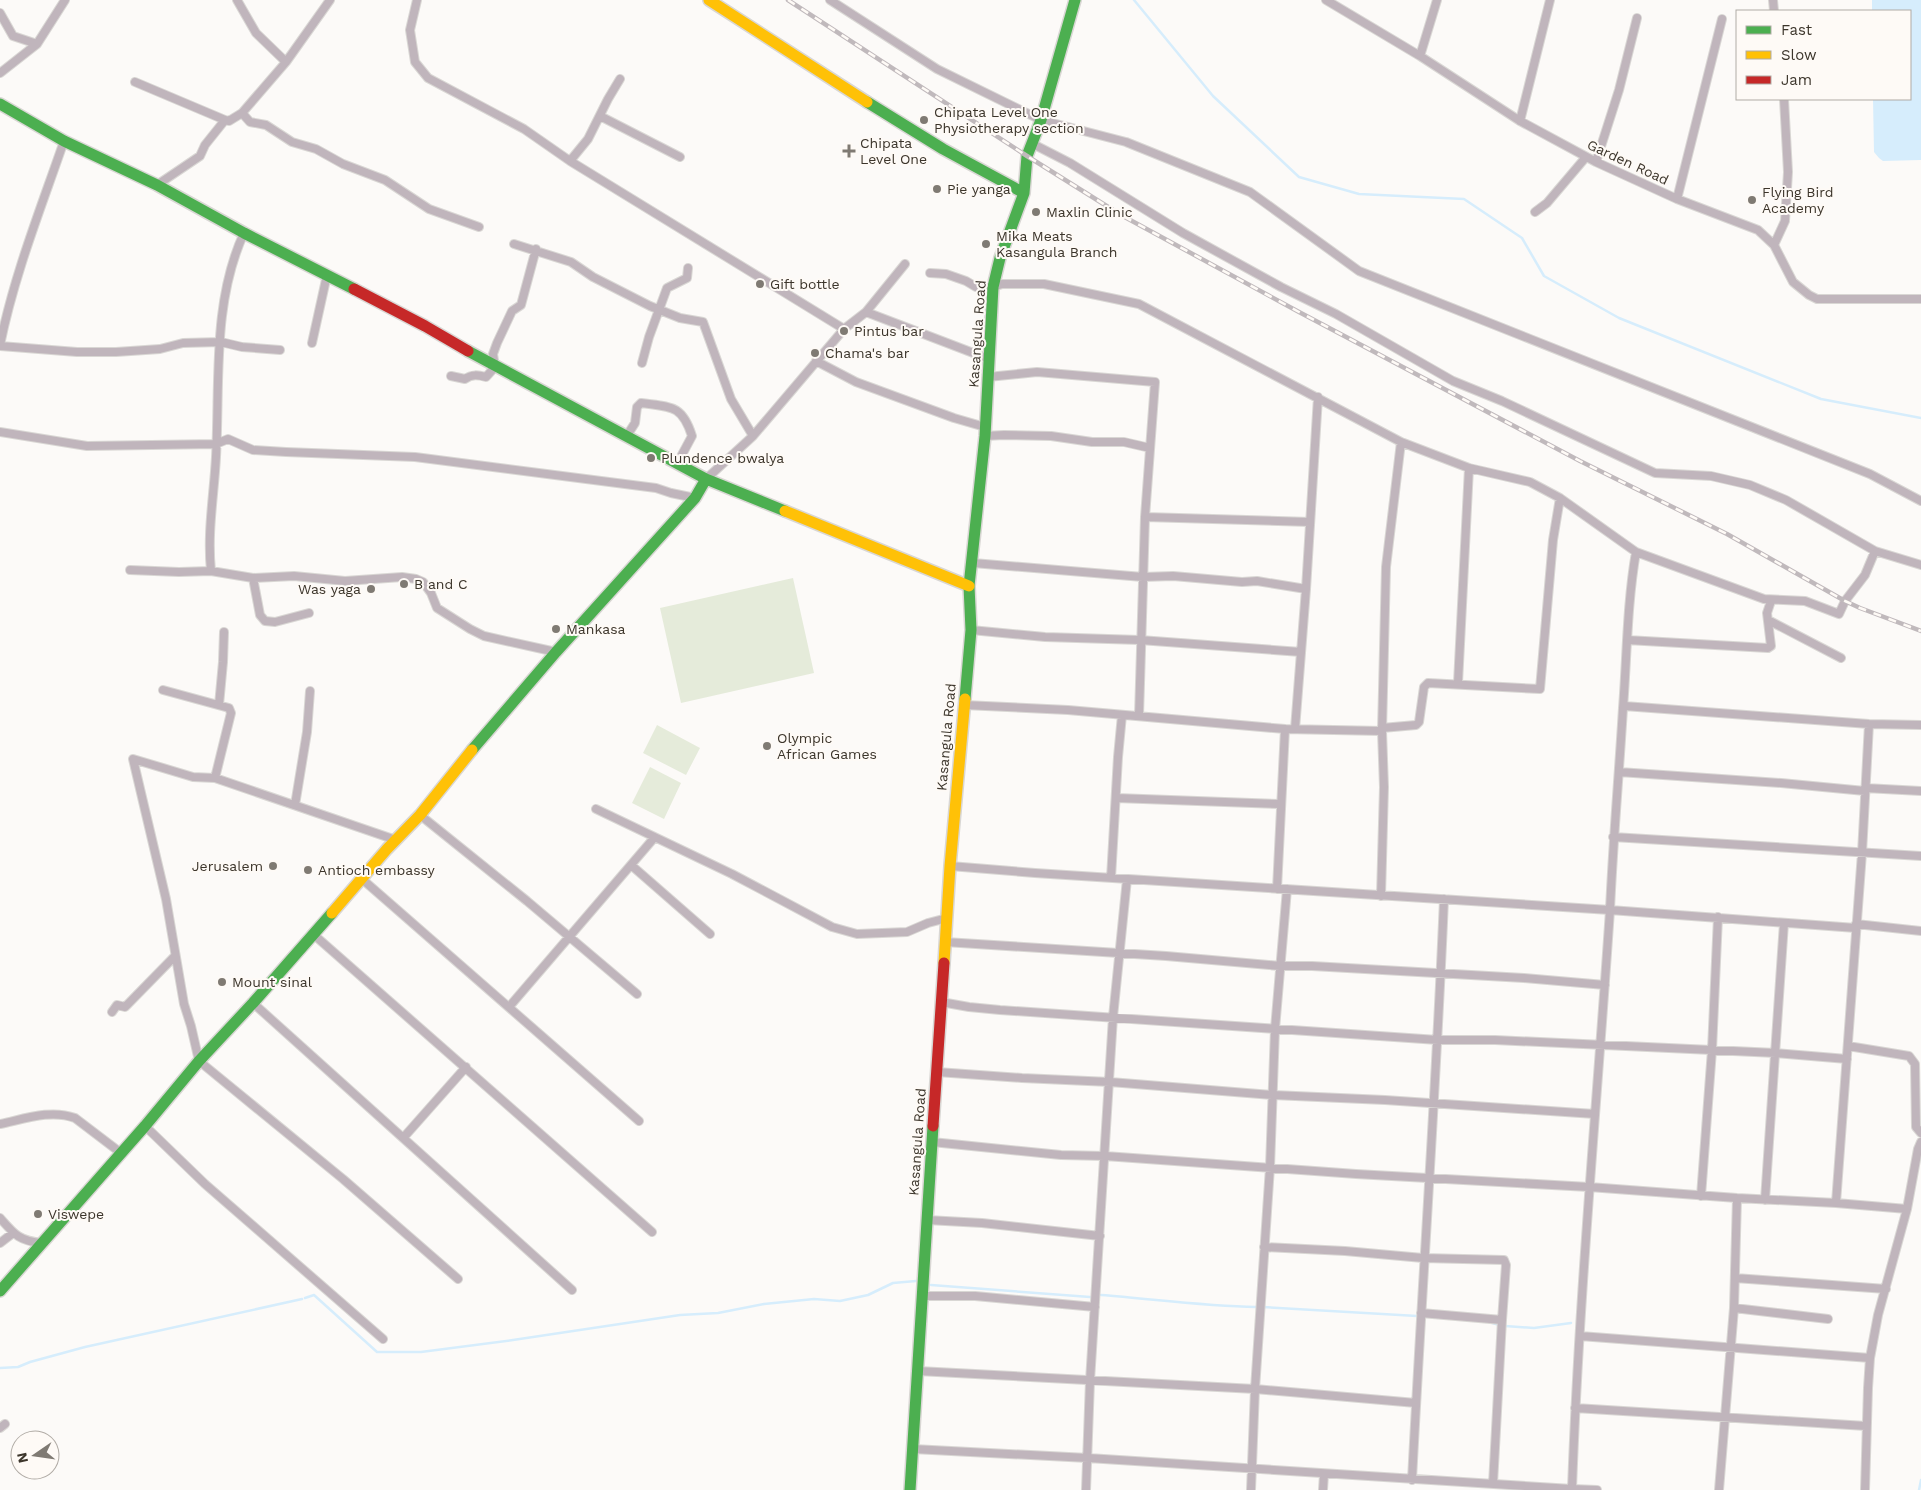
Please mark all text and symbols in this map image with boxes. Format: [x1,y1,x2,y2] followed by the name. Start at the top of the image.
[1736,10,1911,100] legend
[1781,21,1813,39] text: Fast
[1781,46,1817,64] text: Slow
[1781,71,1812,89] text: Jam
[934,104,1084,136] place label: Chipata Level One Physiotherapy section
[918,114,930,126] marker: Chipata Level One Physiotherapy section
[860,135,927,167] place label: Chipata Level One
[1585,136,1671,188] street label: Garden Road
[842,144,856,158] marker: Chipata Level One
[947,181,1011,197] place label: Pie yanga
[931,183,943,195] marker: Pie yanga
[1762,184,1833,216] place label: Flying Bird Academy
[1746,194,1758,206] marker: Flying Bird Academy
[1046,204,1133,220] place label: Maxlin Clinic
[1030,206,1042,218] marker: Maxlin Clinic
[996,228,1117,260] place label: Mika Meats Kasangula Branch
[980,238,992,250] marker: Mika Meats Kasangula Branch
[770,276,840,292] place label: Gift bottle
[754,278,766,290] marker: Gift bottle
[965,280,989,388] street label: Kasangula Road
[854,323,924,339] place label: Pintus bar
[838,325,850,337] marker: Pintus bar
[825,345,910,361] place label: Chama's bar
[809,347,821,359] marker: Chama's bar
[661,450,784,466] place label: Plundence bwalya
[645,452,657,464] marker: Plundence bwalya
[414,576,468,592] place label: B and C
[398,578,410,590] marker: B and C
[298,581,361,597] place label: Was yaga
[365,583,377,595] marker: Was yaga
[566,621,626,637] place label: Mankasa
[550,623,562,635] marker: Mankasa
[933,683,959,791] street label: Kasangula Road
[777,730,877,762] place label: Olympic African Games
[761,740,773,752] marker: Olympic African Games
[192,858,263,874] place label: Jerusalem
[267,860,279,872] marker: Jerusalem
[318,862,436,878] place label: Antioch embassy
[302,864,314,876] marker: Antioch embassy
[232,974,313,990] place label: Mount sinal
[216,976,228,988] marker: Mount sinal
[905,1088,929,1196] street label: Kasangula Road
[48,1206,104,1222] place label: Viswepe
[32,1208,44,1220] marker: Viswepe
[10,1430,60,1480] north arrow
[13,1451,31,1465] text: N

